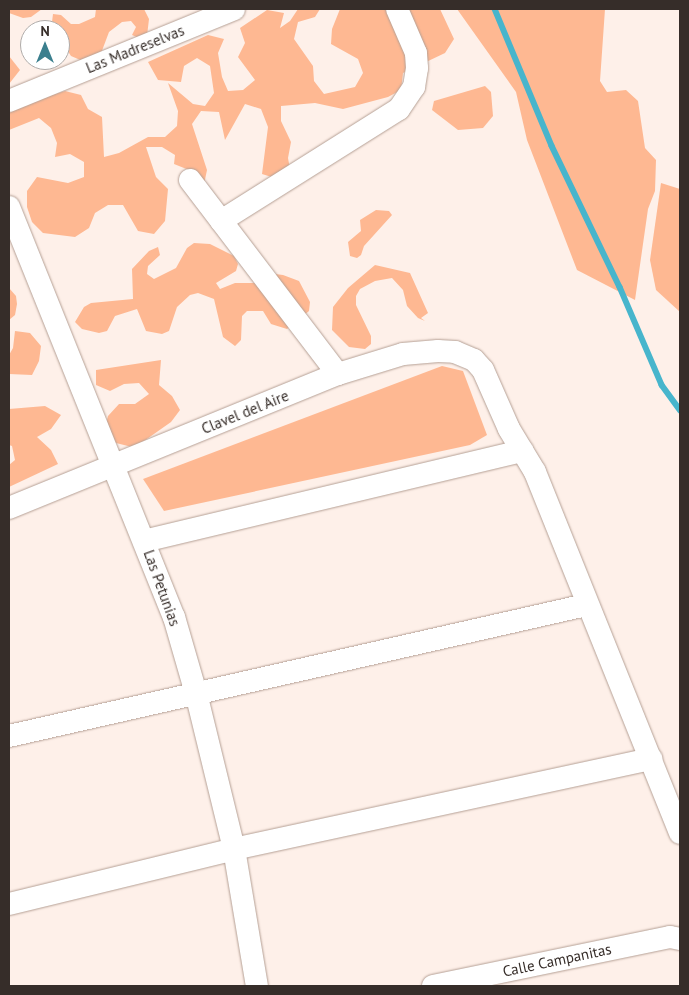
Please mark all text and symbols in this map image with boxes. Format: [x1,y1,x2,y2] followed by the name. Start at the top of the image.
[20,20,70,70] north arrow
[83,21,187,77] street label: Las Madreselvas
[40,22,50,40] text: N
[198,386,292,438] street label: Clavel del Aire
[140,547,184,629] street label: Las Petunias
[501,940,613,980] street label: Calle Campanitas

